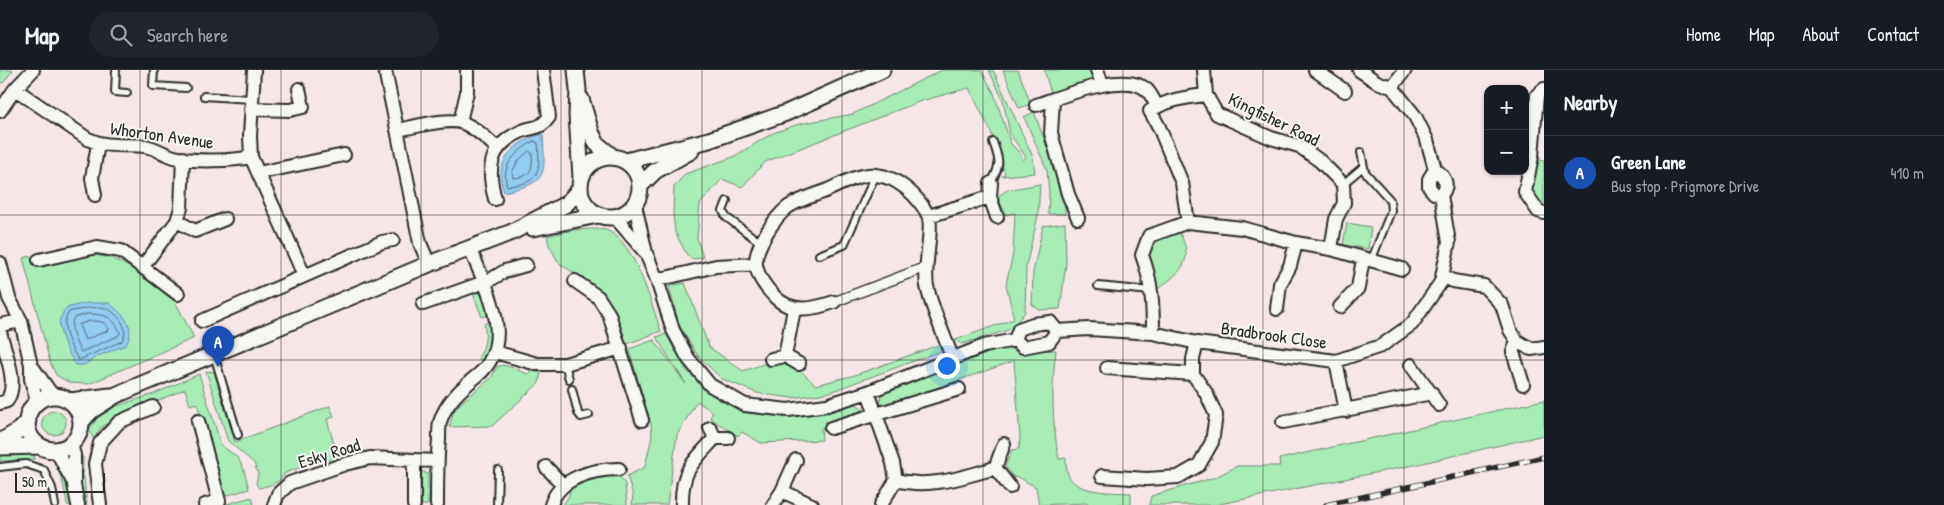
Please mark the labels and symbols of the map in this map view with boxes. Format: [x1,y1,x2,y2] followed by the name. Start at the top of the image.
[1224,86,1324,152] street label: Kingfisher Road
[109,115,215,155] street label: Whorton Avenue
[1219,315,1329,355] street label: Bradbrook Close
[202,326,234,367] pin: A
[934,353,960,379] your location
[295,432,363,474] street label: Esky Road
[15,470,105,493] scale bar

